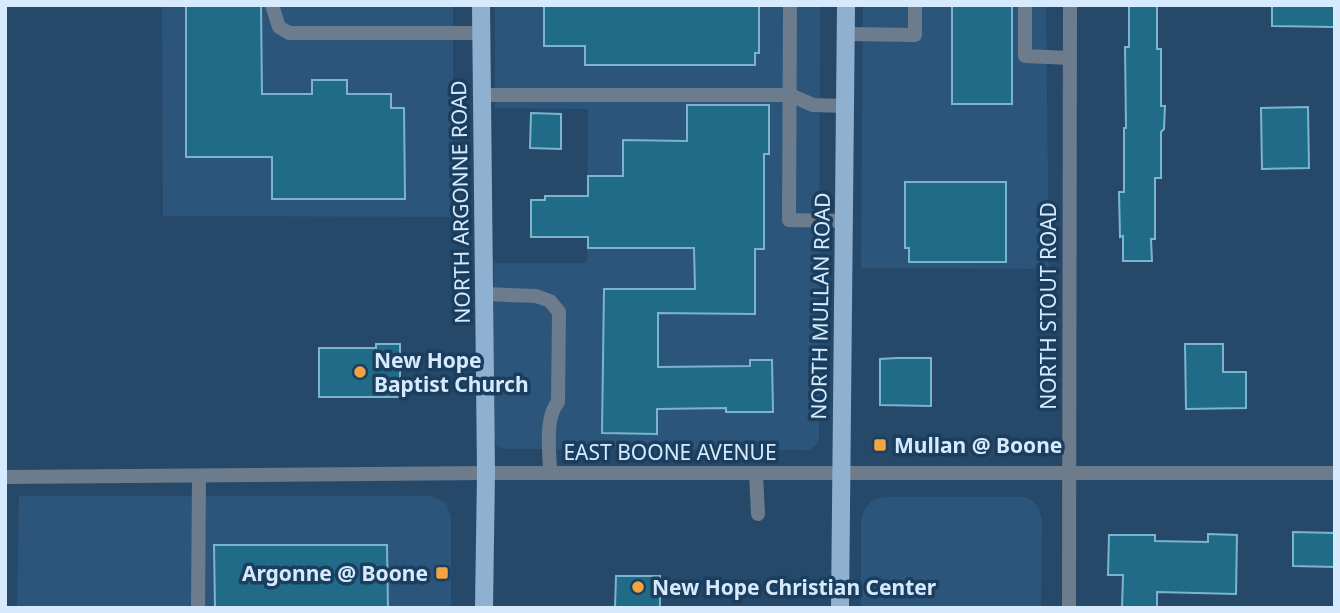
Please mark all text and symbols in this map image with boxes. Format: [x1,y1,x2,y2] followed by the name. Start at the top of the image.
[444,80,476,324] street label: NORTH ARGONNE ROAD
[804,192,836,420] street label: NORTH MULLAN ROAD
[1034,202,1062,410] street label: NORTH STOUT ROAD
[374,346,529,398] place label: New Hope Baptist Church
[352,364,368,380] marker: New Hope Baptist Church
[894,431,1062,459] place label: Mullan @ Boone
[872,437,888,453] marker: Mullan @ Boone
[563,438,777,466] street label: EAST BOONE AVENUE
[242,559,428,587] place label: Argonne @ Boone
[434,565,450,581] marker: Argonne @ Boone
[652,573,937,601] place label: New Hope Christian Center
[630,579,646,595] marker: New Hope Christian Center

